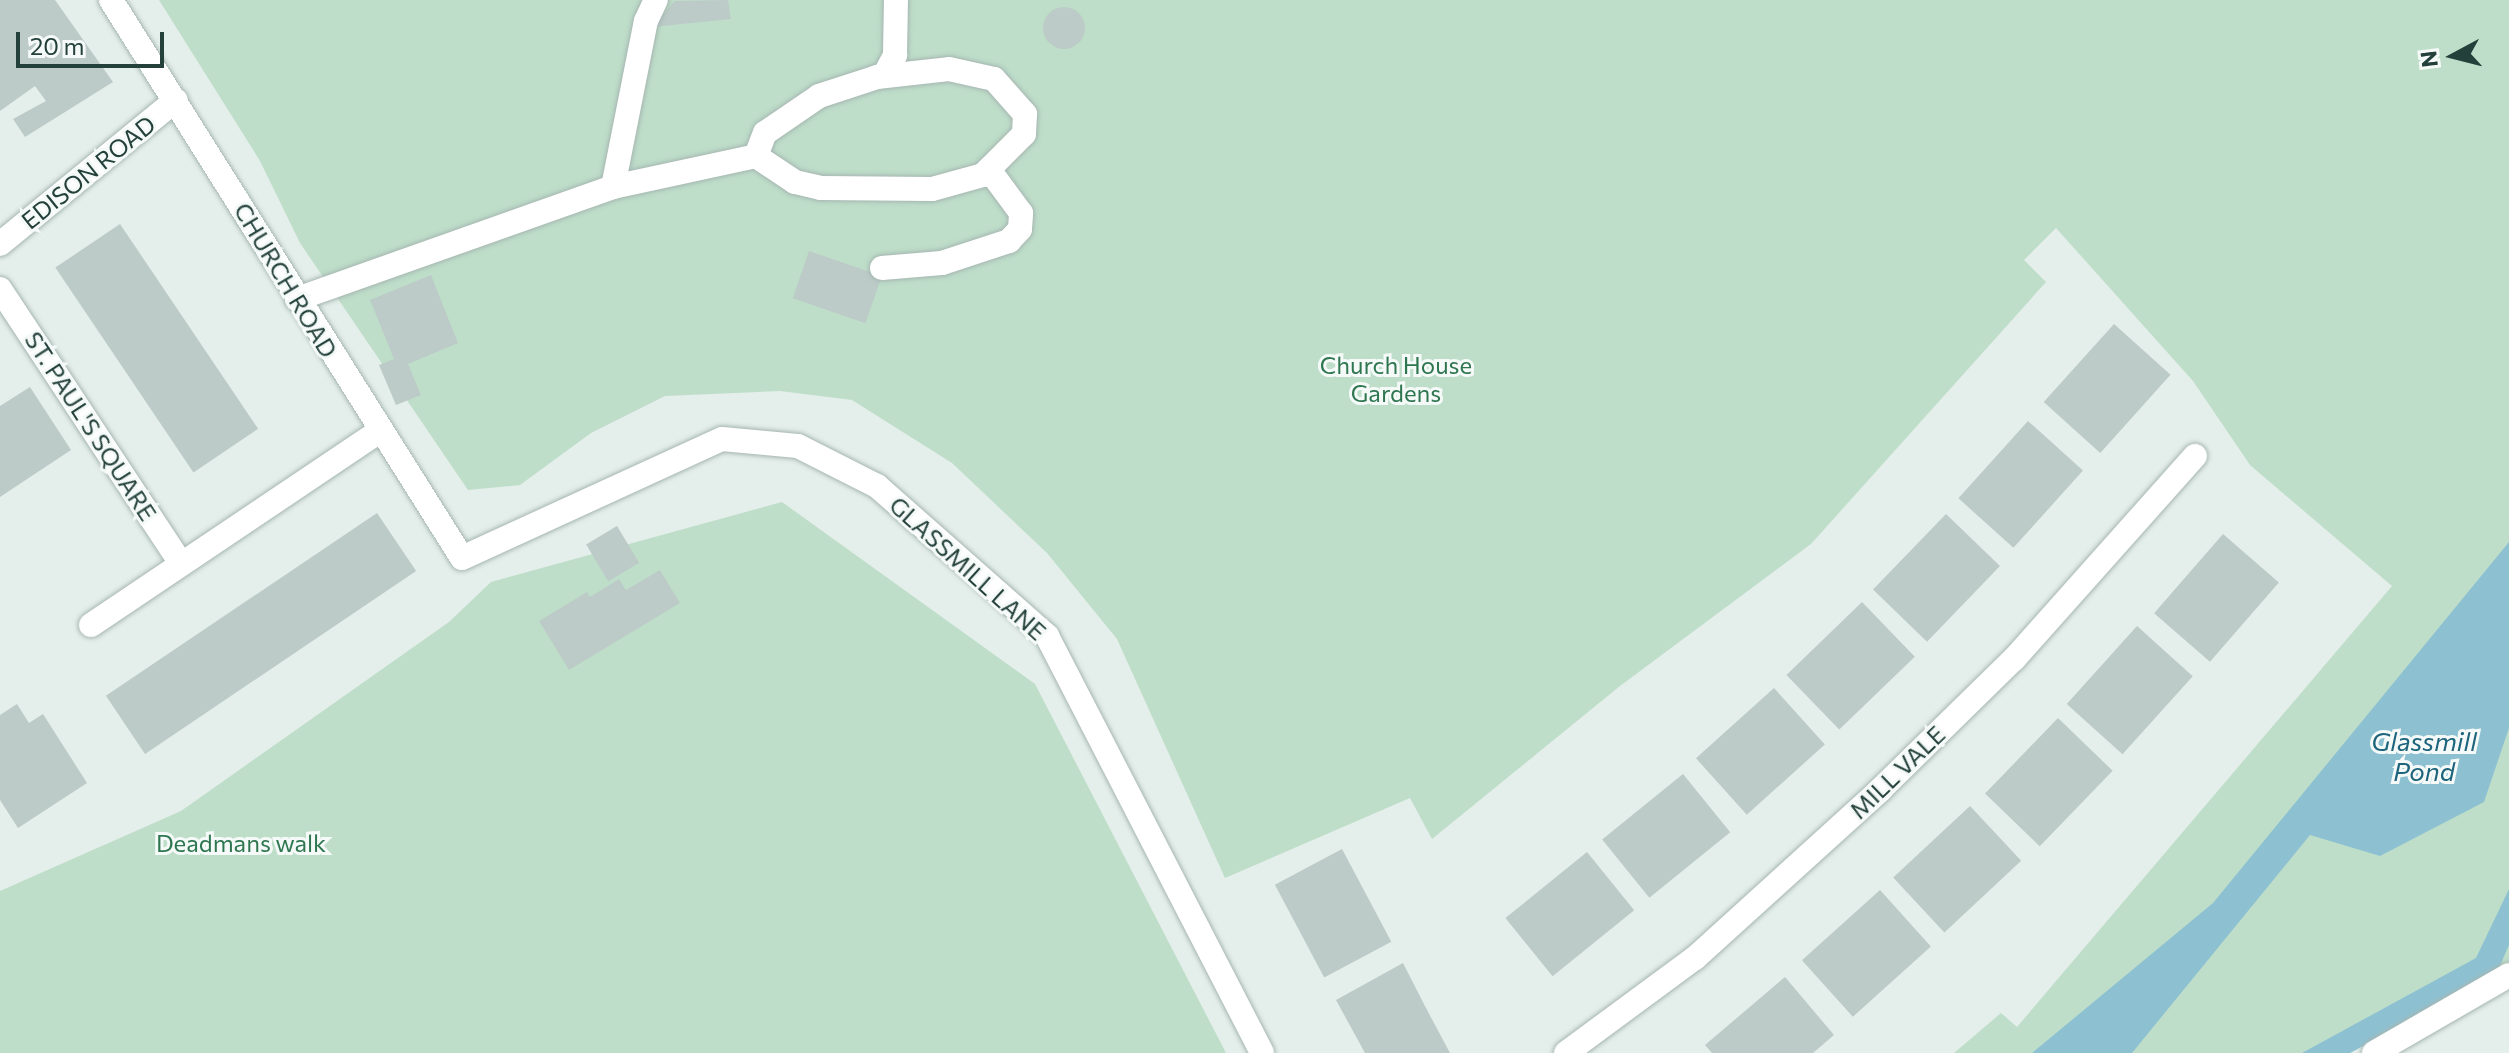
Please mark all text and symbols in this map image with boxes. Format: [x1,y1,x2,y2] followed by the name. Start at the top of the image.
[20,16,168,66] scale bar
[2413,16,2493,96] north arrow
[30,31,84,60] text: 20 m
[2414,49,2443,69] text: N
[15,109,161,235] street label: EDISON ROAD
[228,197,344,363] street label: CHURCH ROAD
[19,326,163,526] street label: ST. PAUL'S SQUARE
[1320,351,1472,407] park label: Church House Gardens
[884,490,1052,646] street label: GLASSMILL LANE
[1843,720,1951,824] street label: MILL VALE
[2371,725,2477,786] water label: Glassmill Pond
[156,829,326,857] park label: Deadmans walk

